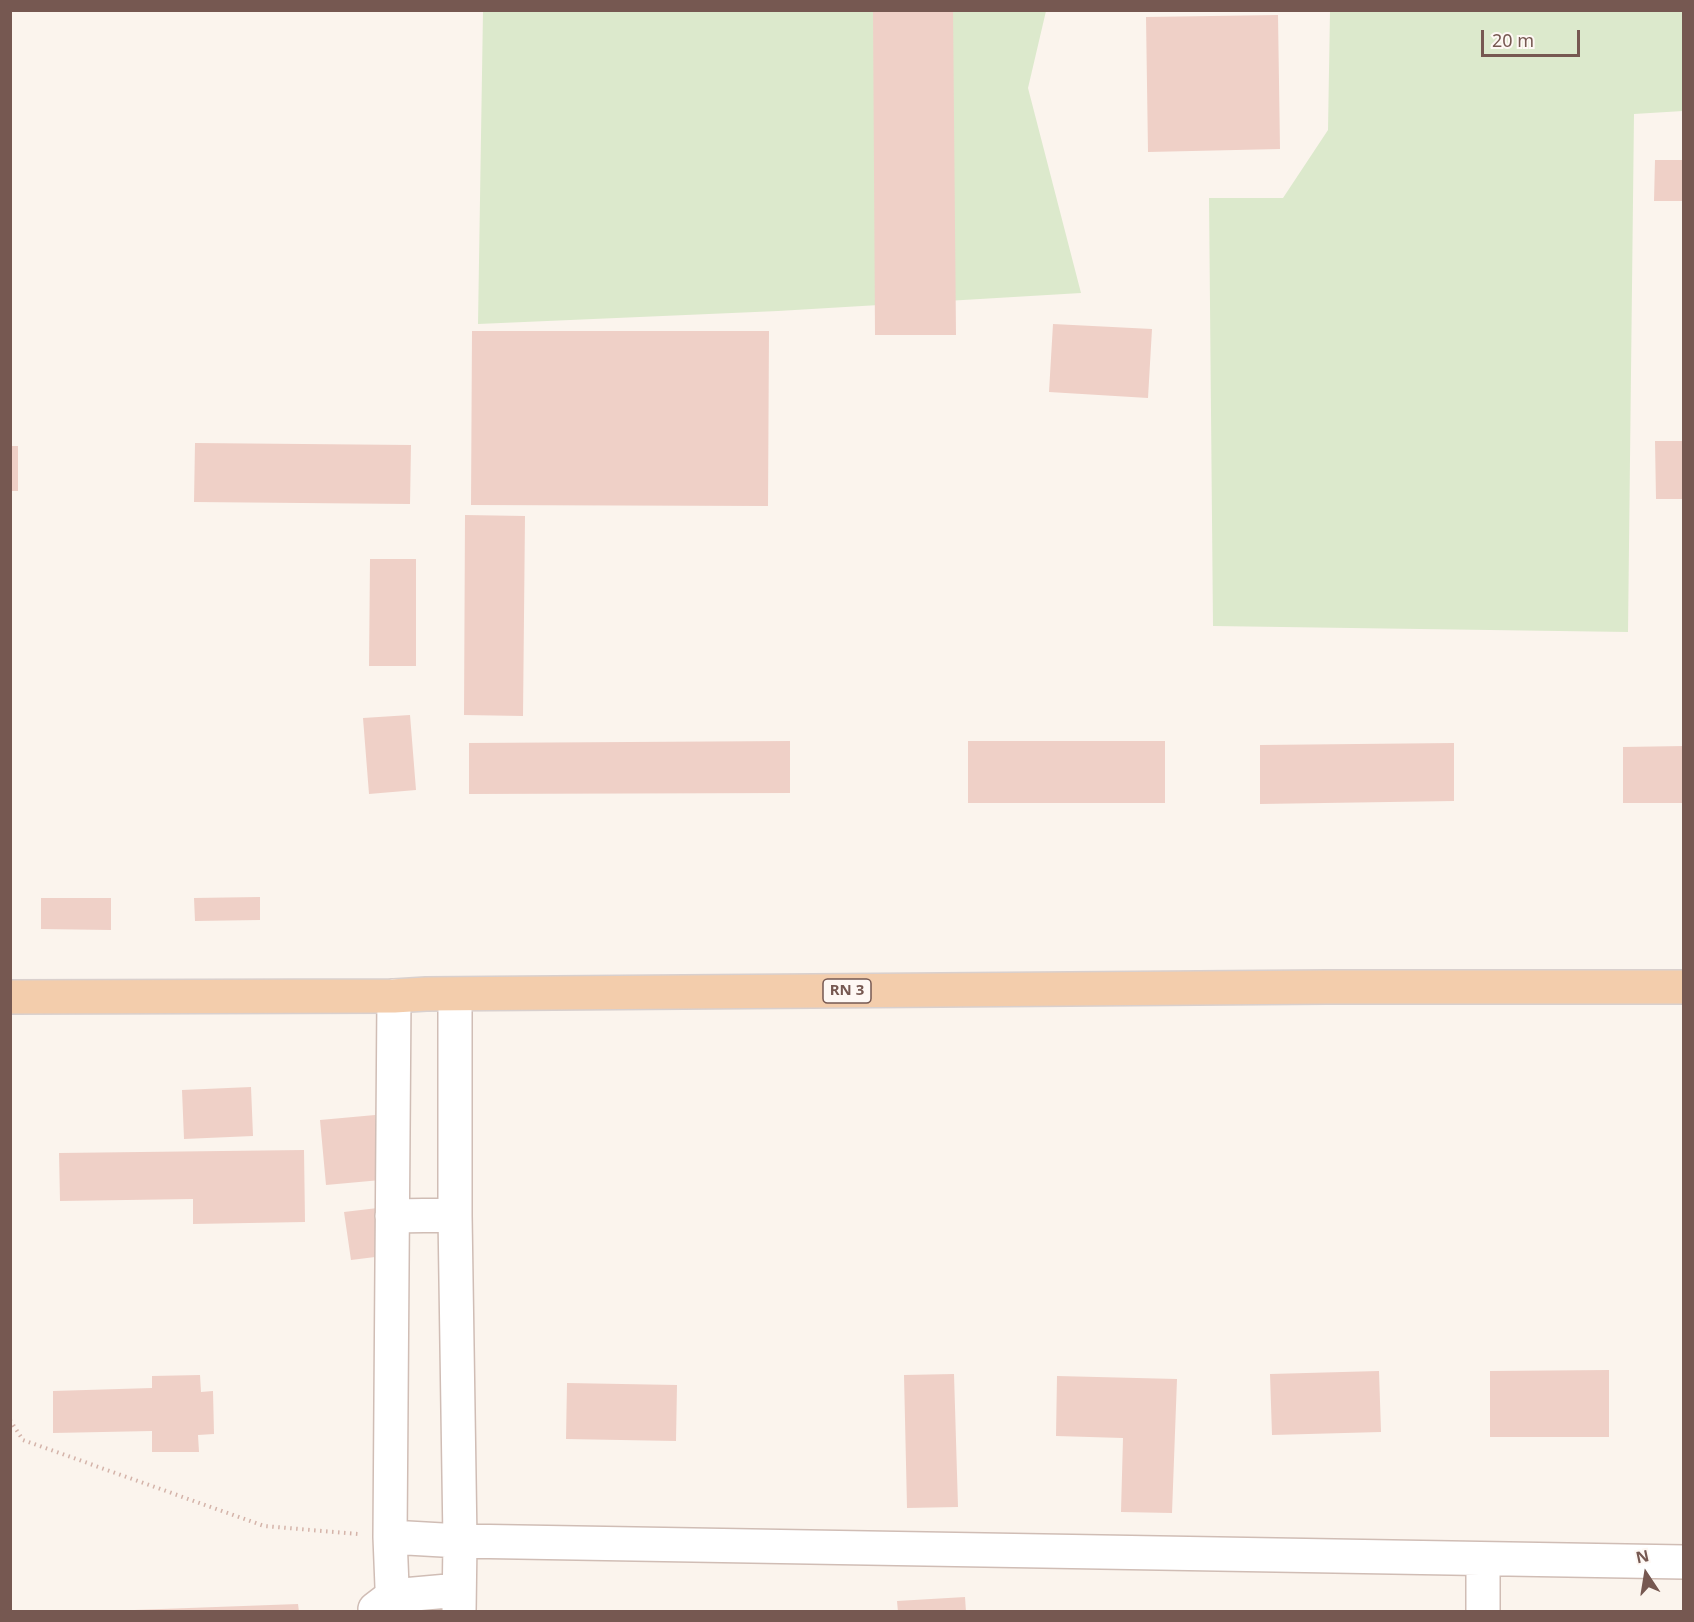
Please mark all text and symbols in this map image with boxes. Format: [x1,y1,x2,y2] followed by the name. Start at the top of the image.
[1484,18,1583,56] scale bar
[1492,28,1534,52] text: 20 m
[823,979,871,1003] road number: RN 3
[1616,1544,1676,1604] north arrow
[1634,1544,1651,1569] text: N

